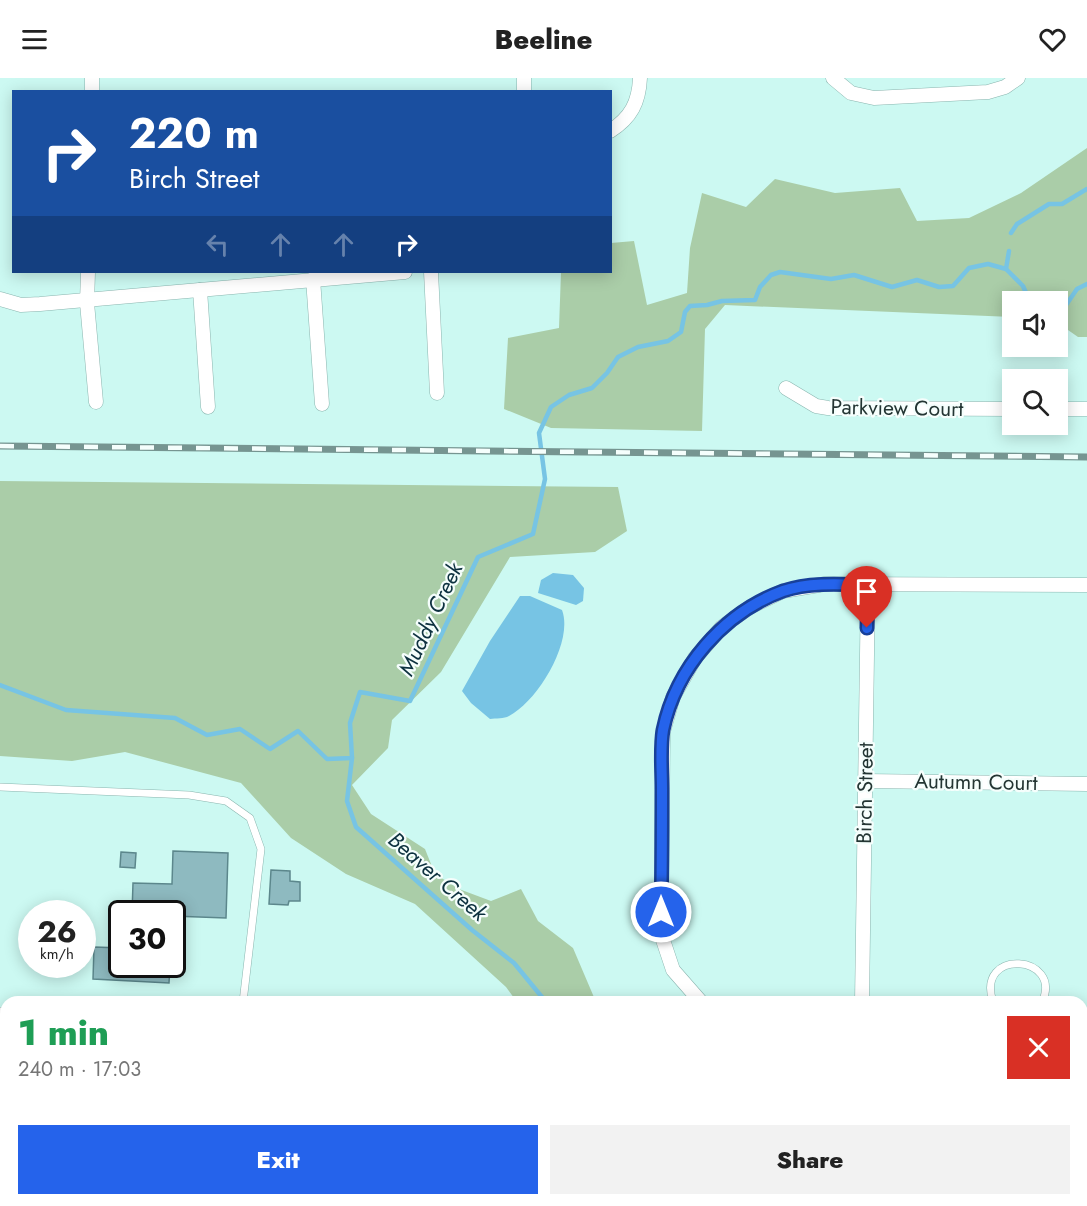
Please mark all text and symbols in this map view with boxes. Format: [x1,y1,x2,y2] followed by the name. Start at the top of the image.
[495,20,592,59] text: Beeline
[18,23,51,56] icon: menu
[1036,23,1069,56] icon: heart
[129,103,259,164] text: 220 m
[30,114,108,192] icon: right
[129,159,260,198] text: Birch Street
[201,228,234,261] icon: left
[264,228,297,261] icon: ahead
[327,228,360,261] icon: ahead
[390,228,423,261] icon: right
[1002,291,1068,435] map controls
[1002,291,1068,357] button: sound
[1002,369,1068,435] button: search
[830,392,964,424] street label: Parkview Court
[390,556,471,681] water label: Muddy Creek
[841,566,892,628] pin
[850,575,883,608] icon: arrive
[849,742,881,844] street label: Birch Street
[914,766,1038,798] street label: Autumn Court
[381,824,496,929] water label: Beaver Creek
[629,880,693,944] position arrow
[108,900,186,978] speed limit sign: 30
[37,910,77,953] text: 26
[40,943,74,965] text: km/h
[18,1006,109,1058] text: 1 min
[1007,1016,1070,1079] button: close
[18,1055,141,1084] text: 240 m · 17:03
[18,1125,538,1194] button: Exit
[550,1125,1070,1194] button: Share

